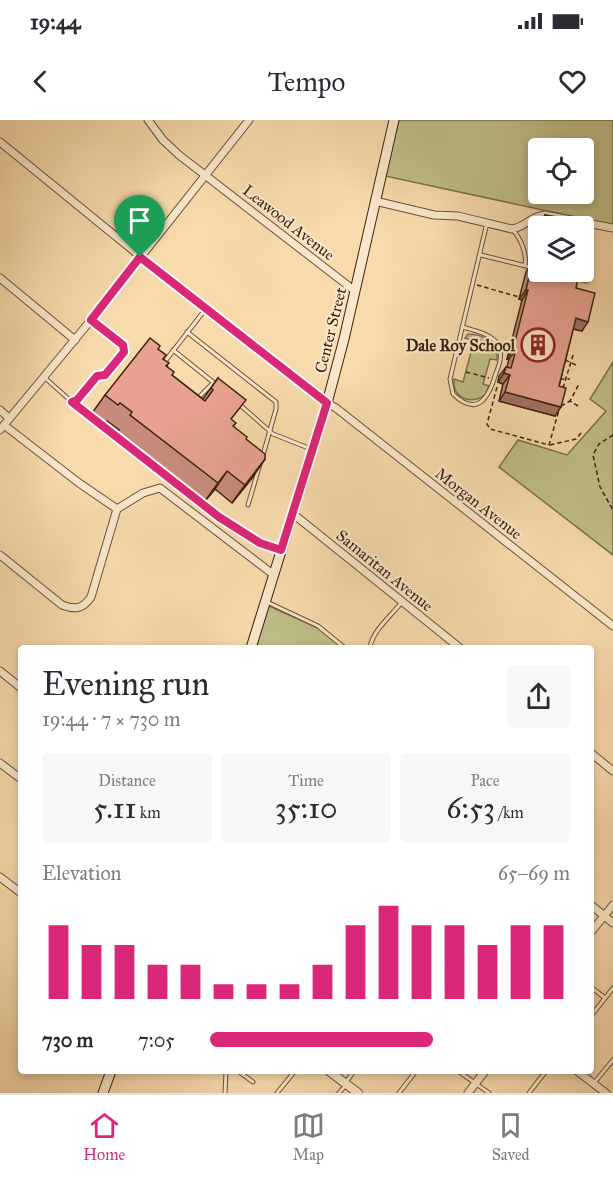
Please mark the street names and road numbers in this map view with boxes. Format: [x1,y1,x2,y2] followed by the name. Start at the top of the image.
[239,181,339,264] street label: Leawood Avenue
[311,285,350,375] street label: Center Street
[431,464,526,544] street label: Morgan Avenue
[332,526,437,615] street label: Samaritan Avenue

